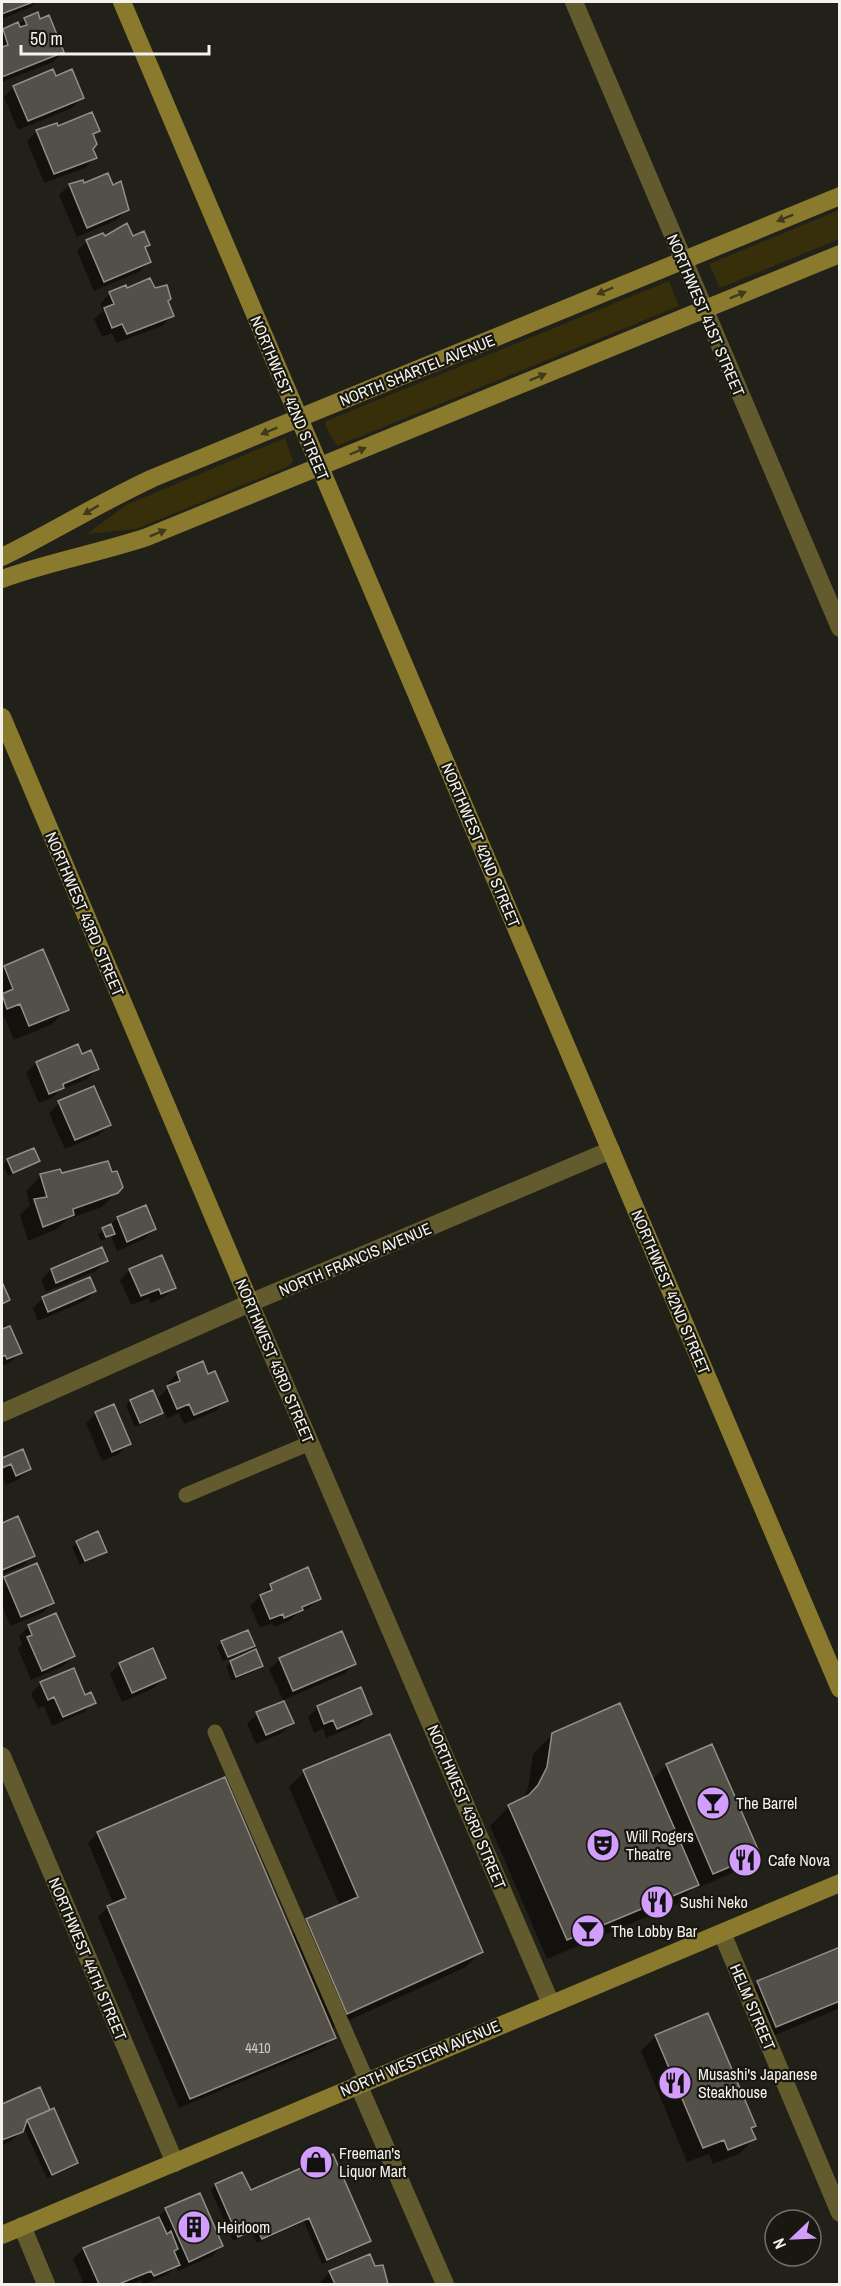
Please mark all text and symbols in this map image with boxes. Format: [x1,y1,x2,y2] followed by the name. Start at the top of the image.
[21,18,208,56] scale bar
[30,26,63,51] text: 50 m
[776,213,794,223] one-way arrow
[662,230,750,400] street label: NORTHWEST 41ST STREET
[596,287,613,296] one-way arrow
[729,290,747,299] one-way arrow
[245,312,335,484] street label: NORTHWEST 42ND STREET
[336,329,498,411] street label: NORTH SHARTEL AVENUE
[530,372,548,382] one-way arrow
[260,426,278,436] one-way arrow
[349,446,367,455] one-way arrow
[83,504,99,515] one-way arrow
[149,528,167,537] one-way arrow
[436,759,526,931] street label: NORTHWEST 42ND STREET
[40,828,130,1000] street label: NORTHWEST 43RD STREET
[626,1206,716,1378] street label: NORTHWEST 42ND STREET
[275,1217,435,1301] street label: NORTH FRANCIS AVENUE
[230,1275,320,1447] street label: NORTHWEST 43RD STREET
[422,1721,512,1893] street label: NORTHWEST 43RD STREET
[695,1785,731,1821] bar icon: The Barrel
[736,1792,797,1814] place label: The Barrel
[626,1825,694,1865] place label: Will Rogers Theatre
[585,1827,621,1863] theatre icon: Will Rogers Theatre
[727,1842,763,1878] restaurant icon: Cafe Nova
[768,1849,831,1871] place label: Cafe Nova
[44,1874,132,2044] street label: NORTHWEST 44TH STREET
[639,1884,675,1920] restaurant icon: Sushi Neko
[680,1891,748,1913] place label: Sushi Neko
[570,1913,606,1949] bar icon: The Lobby Bar
[611,1920,698,1942] place label: The Lobby Bar
[725,1960,781,2054] street label: HELM STREET
[337,2014,503,2102] street label: NORTH WESTERN AVENUE
[245,2039,271,2057] house number: 4410
[698,2063,817,2103] place label: Musashi's Japanese Steakhouse
[657,2065,693,2101] restaurant icon: Musashi's Japanese Steakhouse
[339,2142,406,2182] place label: Freeman's Liquor Mart
[298,2144,334,2180] shop icon: Freeman's Liquor Mart
[763,2208,823,2268] north arrow
[176,2209,212,2245] building icon: Heirloom
[217,2216,270,2238] place label: Heirloom
[767,2235,791,2253] text: N

